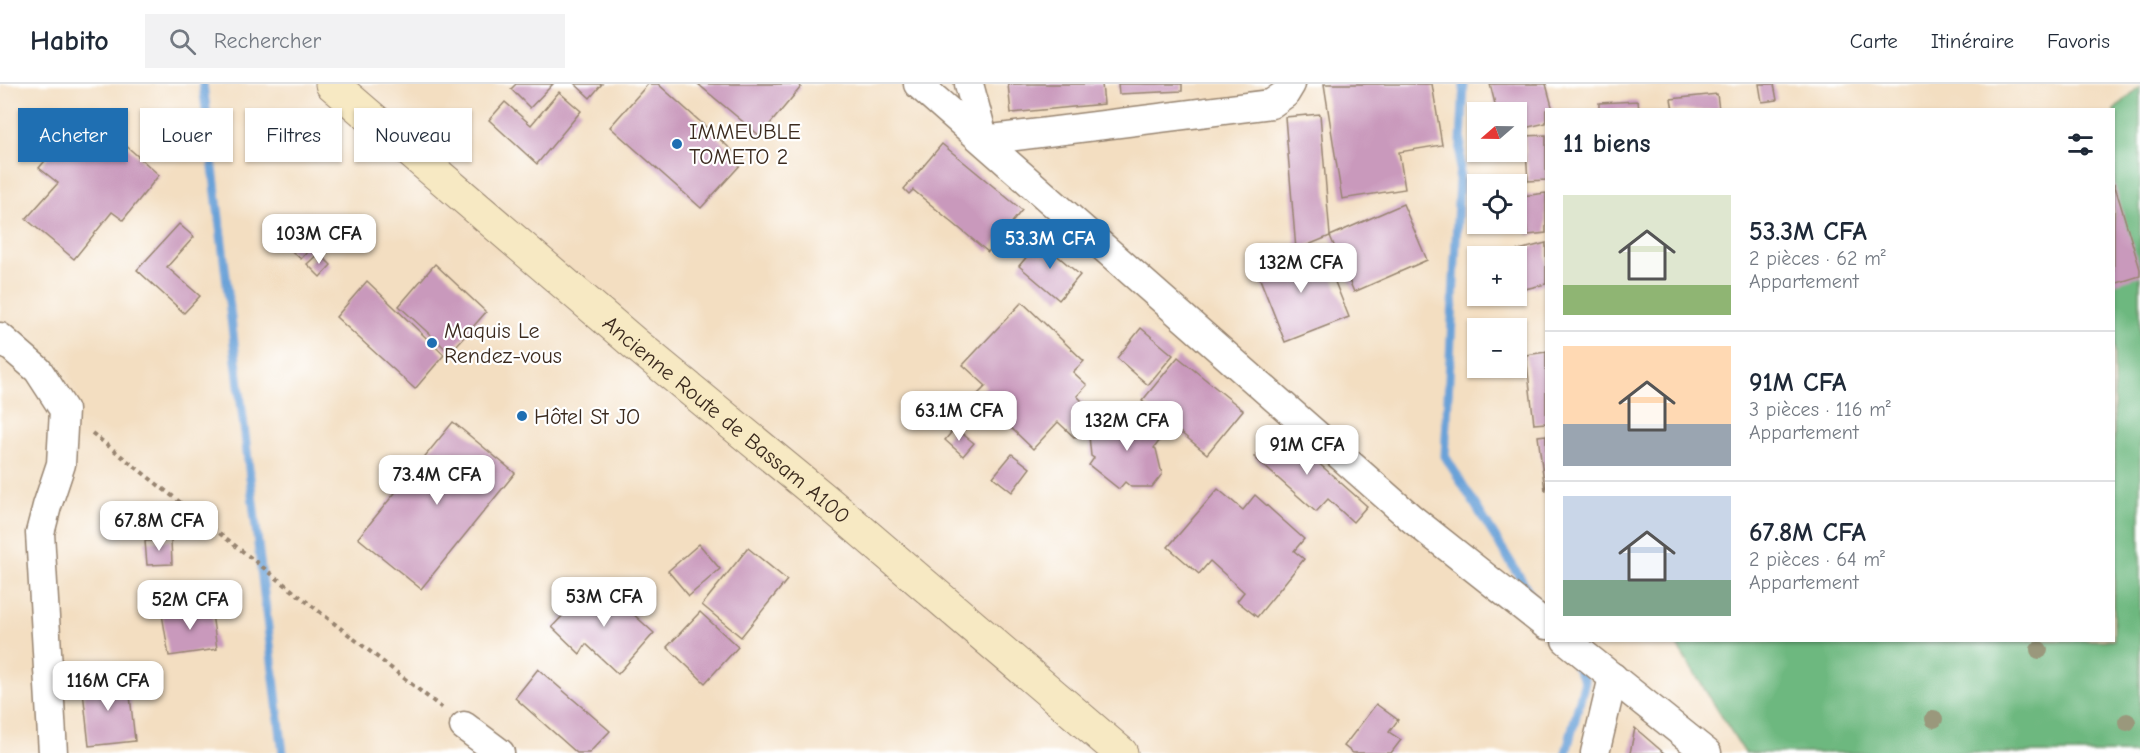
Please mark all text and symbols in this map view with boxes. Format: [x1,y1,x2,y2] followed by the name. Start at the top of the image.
[145,14,565,68] search box
[30,25,109,57] text: Habito
[166,25,199,58] icon: search
[214,28,321,54] text: Rechercher
[1850,29,1898,53] text: Carte
[1931,29,2014,53] text: Itinéraire
[2047,29,2110,53] text: Favoris
[1467,102,1527,162] north arrow
[1467,102,1527,378] map controls
[18,108,128,162] chip: Acheter
[140,108,233,162] chip: Louer
[245,108,342,162] chip: Filtres
[354,108,472,162] chip: Nouveau
[689,119,801,170] place label: IMMEUBLE TOMETO 2
[2064,128,2097,161] icon: filters
[1563,129,1651,159] text: 11 biens
[670,137,684,151] marker: IMMEUBLE TOMETO 2
[1467,174,1527,234] button: locate
[257,214,381,265] pin: 103M CFA
[1749,217,1867,247] text: 53.3M CFA
[981,219,1119,270] pin: 53.3M CFA
[1611,219,1683,291] icon: home
[276,222,362,245] text: 103M CFA
[1005,227,1095,250] text: 53.3M CFA
[1239,243,1363,294] pin: 132M CFA
[1467,246,1527,306] button: +
[1749,247,1886,270] text: 2 pièces · 62 m²
[1259,251,1343,274] text: 132M CFA
[1749,270,1859,293] text: Appartement
[597,310,855,530] street label: Ancienne Route de Bassam A100
[444,318,562,369] place label: Maquis Le Rendez-vous
[1467,318,1527,378] button: −
[425,336,439,350] marker: Maquis Le Rendez-vous
[1749,368,1846,398] text: 91M CFA
[1611,370,1683,442] icon: home
[890,391,1028,442] pin: 63.1M CFA
[1749,398,1891,421] text: 3 pièces · 116 m²
[915,399,1003,422] text: 63.1M CFA
[1065,401,1189,452] pin: 132M CFA
[534,404,640,430] place label: Hôtel St JO
[515,409,529,423] marker: Hôtel St JO
[1085,409,1169,432] text: 132M CFA
[1749,421,1859,444] text: Appartement
[1252,425,1362,476] pin: 91M CFA
[1270,433,1344,456] text: 91M CFA
[368,455,506,506] pin: 73.4M CFA
[393,463,481,486] text: 73.4M CFA
[90,501,228,552] pin: 67.8M CFA
[114,509,204,532] text: 67.8M CFA
[1749,518,1866,548] text: 67.8M CFA
[1611,520,1683,592] icon: home
[1749,548,1885,571] text: 2 pièces · 64 m²
[1749,571,1859,594] text: Appartement
[549,577,659,628] pin: 53M CFA
[135,580,245,631] pin: 52M CFA
[565,585,643,608] text: 53M CFA
[151,588,229,611] text: 52M CFA
[46,661,170,712] pin: 116M CFA
[67,669,149,692] text: 116M CFA

